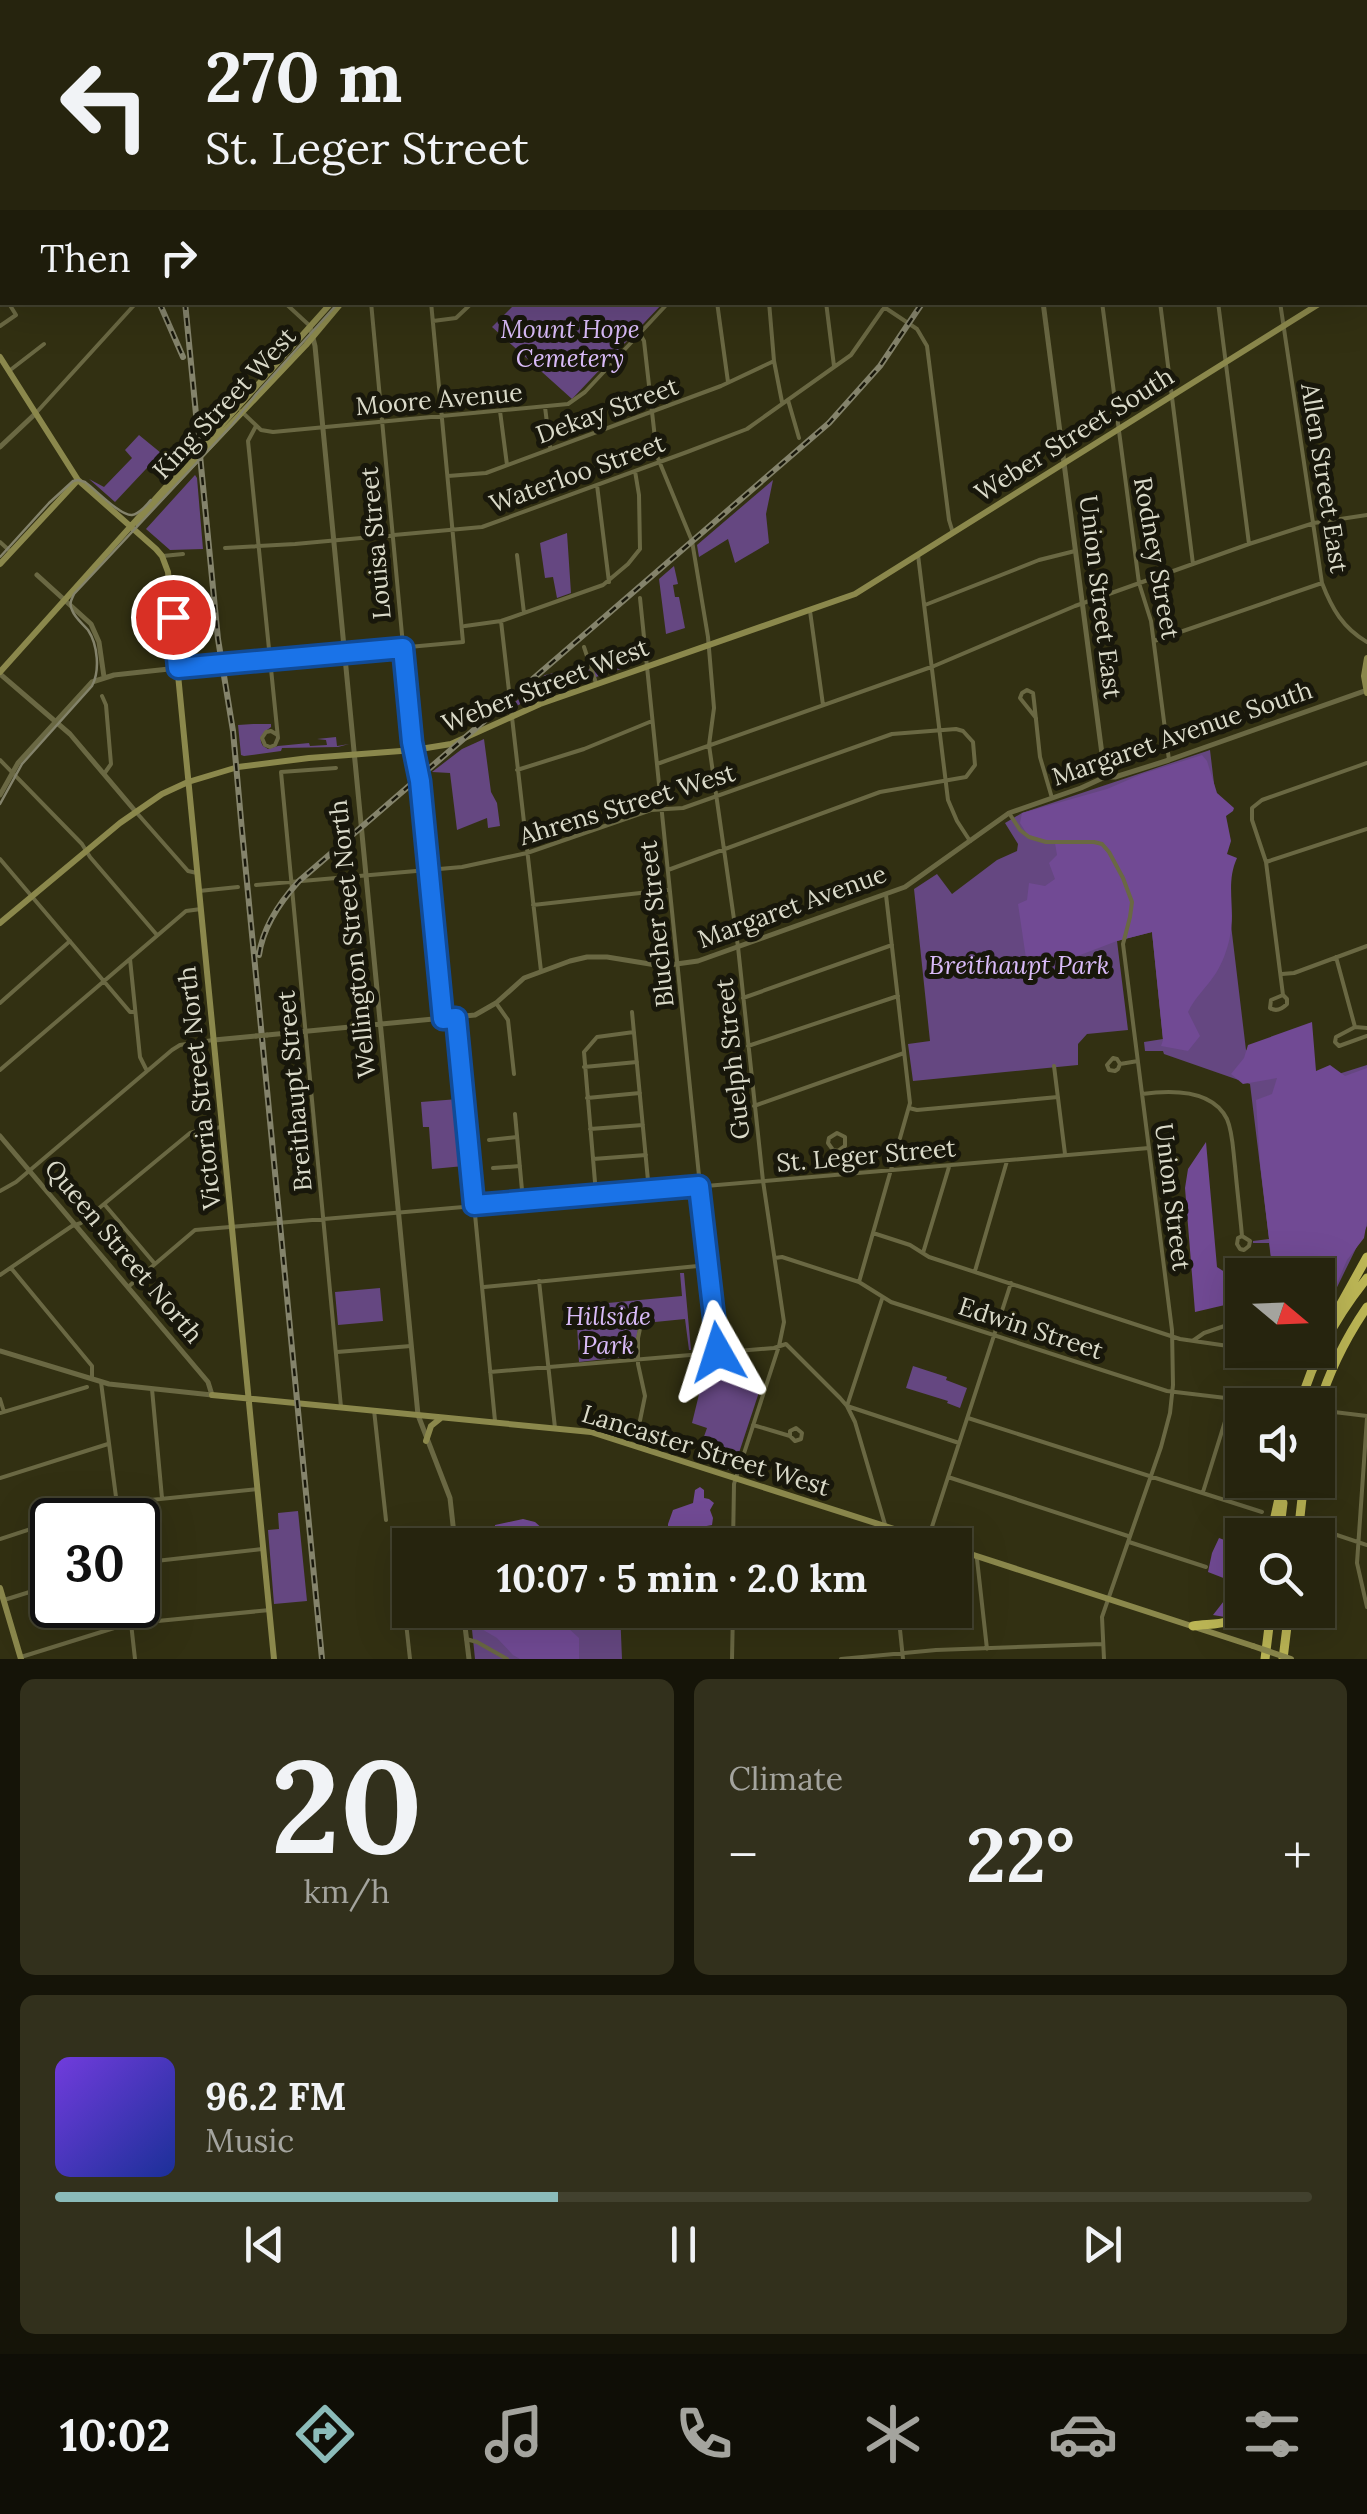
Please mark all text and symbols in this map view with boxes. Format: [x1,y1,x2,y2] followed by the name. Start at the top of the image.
[205,32,402,121] text: 270 m
[40,40,170,170] icon: left
[205,119,529,176] text: St. Leger Street
[151,230,206,285] icon: right
[40,234,131,282] text: Then
[500,313,640,374] park label: Mount Hope Cemetery
[146,320,303,486] street label: King Street West
[969,360,1180,508] street label: Weber Street South
[532,369,683,450] street label: Dekay Street
[354,376,524,422] street label: Moore Avenue
[1294,380,1356,575] street label: Allen Street East
[485,426,669,520] street label: Waterloo Street
[352,465,398,621] street label: Louisa Street
[1127,474,1187,642] street label: Rodney Street
[1073,494,1129,701] street label: Union Street East
[131,575,216,660] pin
[146,590,201,645] icon: arrive
[437,631,653,739] street label: Weber Street West
[1048,673,1316,793] street label: Margaret Avenue South
[514,756,739,852] street label: Ahrens Street West
[321,798,383,1080] street label: Wellington Street North
[631,839,681,1009] street label: Blucher Street
[693,857,891,955] street label: Margaret Avenue
[929,949,1109,981] park label: Breithaupt Park
[170,965,228,1212] street label: Victoria Street North
[708,977,756,1141] street label: Guelph Street
[269,989,319,1193] street label: Breithaupt Street
[1148,1121,1198,1273] street label: Union Street
[775,1131,957,1179] street label: St. Leger Street
[38,1153,210,1349] street label: Queen Street North
[1225,1258,1335,1368] north arrow
[1225,1258,1335,1628] map controls
[955,1290,1108,1366] street label: Edwin Street
[565,1300,651,1361] park label: Hillside Park
[666,1300,770,1404] position arrow
[1225,1388,1335,1498] button: sound
[578,1397,834,1503] street label: Lancaster Street West
[30,1498,160,1628] speed limit sign: 30
[1225,1518,1335,1628] button: search
[497,1554,867,1602] text: 10:07 · 5 min · 2.0 km
[271,1722,423,1889] text: 20
[729,1758,843,1799] text: Climate
[966,1807,1075,1903] text: 22°
[729,1820,758,1890] text: −
[1283,1820,1312,1890] text: +
[304,1871,390,1912] text: km/h
[205,2072,346,2120] text: 96.2 FM
[205,2120,294,2161] text: Music
[237,2217,292,2272] icon: previous
[656,2217,711,2272] icon: pause
[1075,2217,1130,2272] icon: next
[290,2399,360,2469] icon: directions
[479,2399,549,2469] icon: music
[669,2399,739,2469] icon: phone
[858,2399,928,2469] icon: climate
[1048,2399,1118,2469] icon: car
[1237,2399,1307,2469] icon: filters
[60,2406,170,2463] text: 10:02

